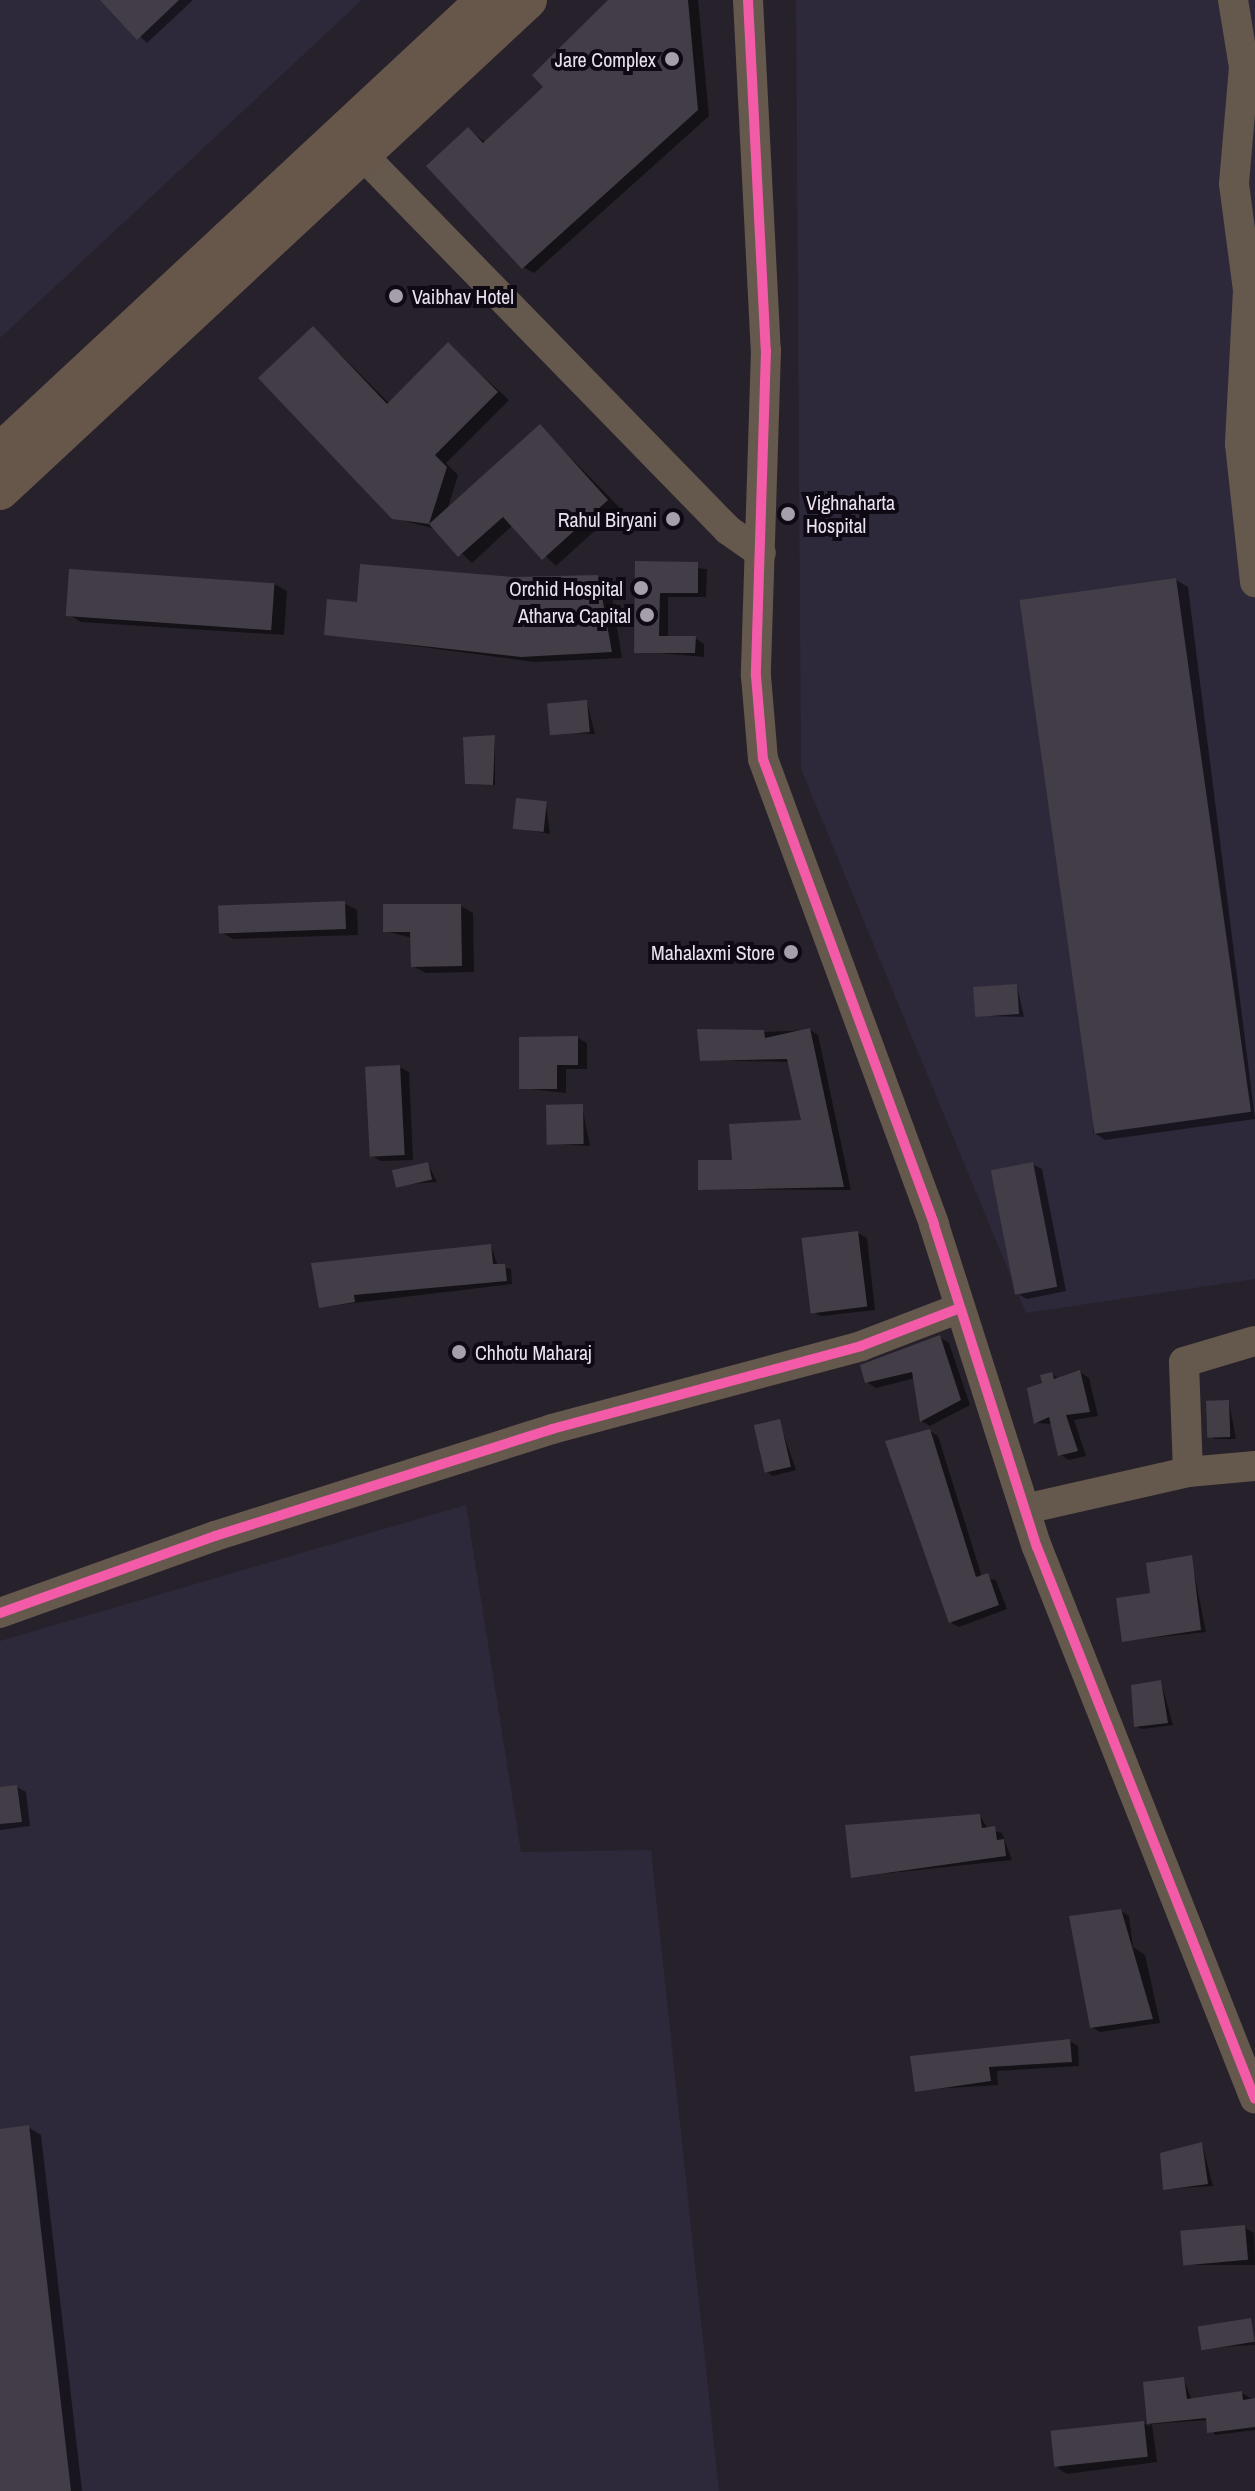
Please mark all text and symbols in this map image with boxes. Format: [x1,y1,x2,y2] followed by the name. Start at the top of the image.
[555,47,656,71] place label: Jare Complex
[663,50,681,68] marker: Jare Complex
[412,284,514,308] place label: Vaibhav Hotel
[387,287,405,305] marker: Vaibhav Hotel
[806,490,895,537] place label: Vighnaharta Hospital
[777,503,799,525] marker: Vighnaharta Hospital
[558,507,657,531] place label: Rahul Biryani
[664,510,682,528] marker: Rahul Biryani
[509,576,623,600] place label: Orchid Hospital
[630,577,652,599] marker: Orchid Hospital
[518,603,631,627] place label: Atharva Capital
[638,606,656,624] marker: Atharva Capital
[651,940,775,964] place label: Mahalaxmi Store
[782,943,800,961] marker: Mahalaxmi Store
[475,1340,592,1364] place label: Chhotu Maharaj
[450,1343,468,1361] marker: Chhotu Maharaj

